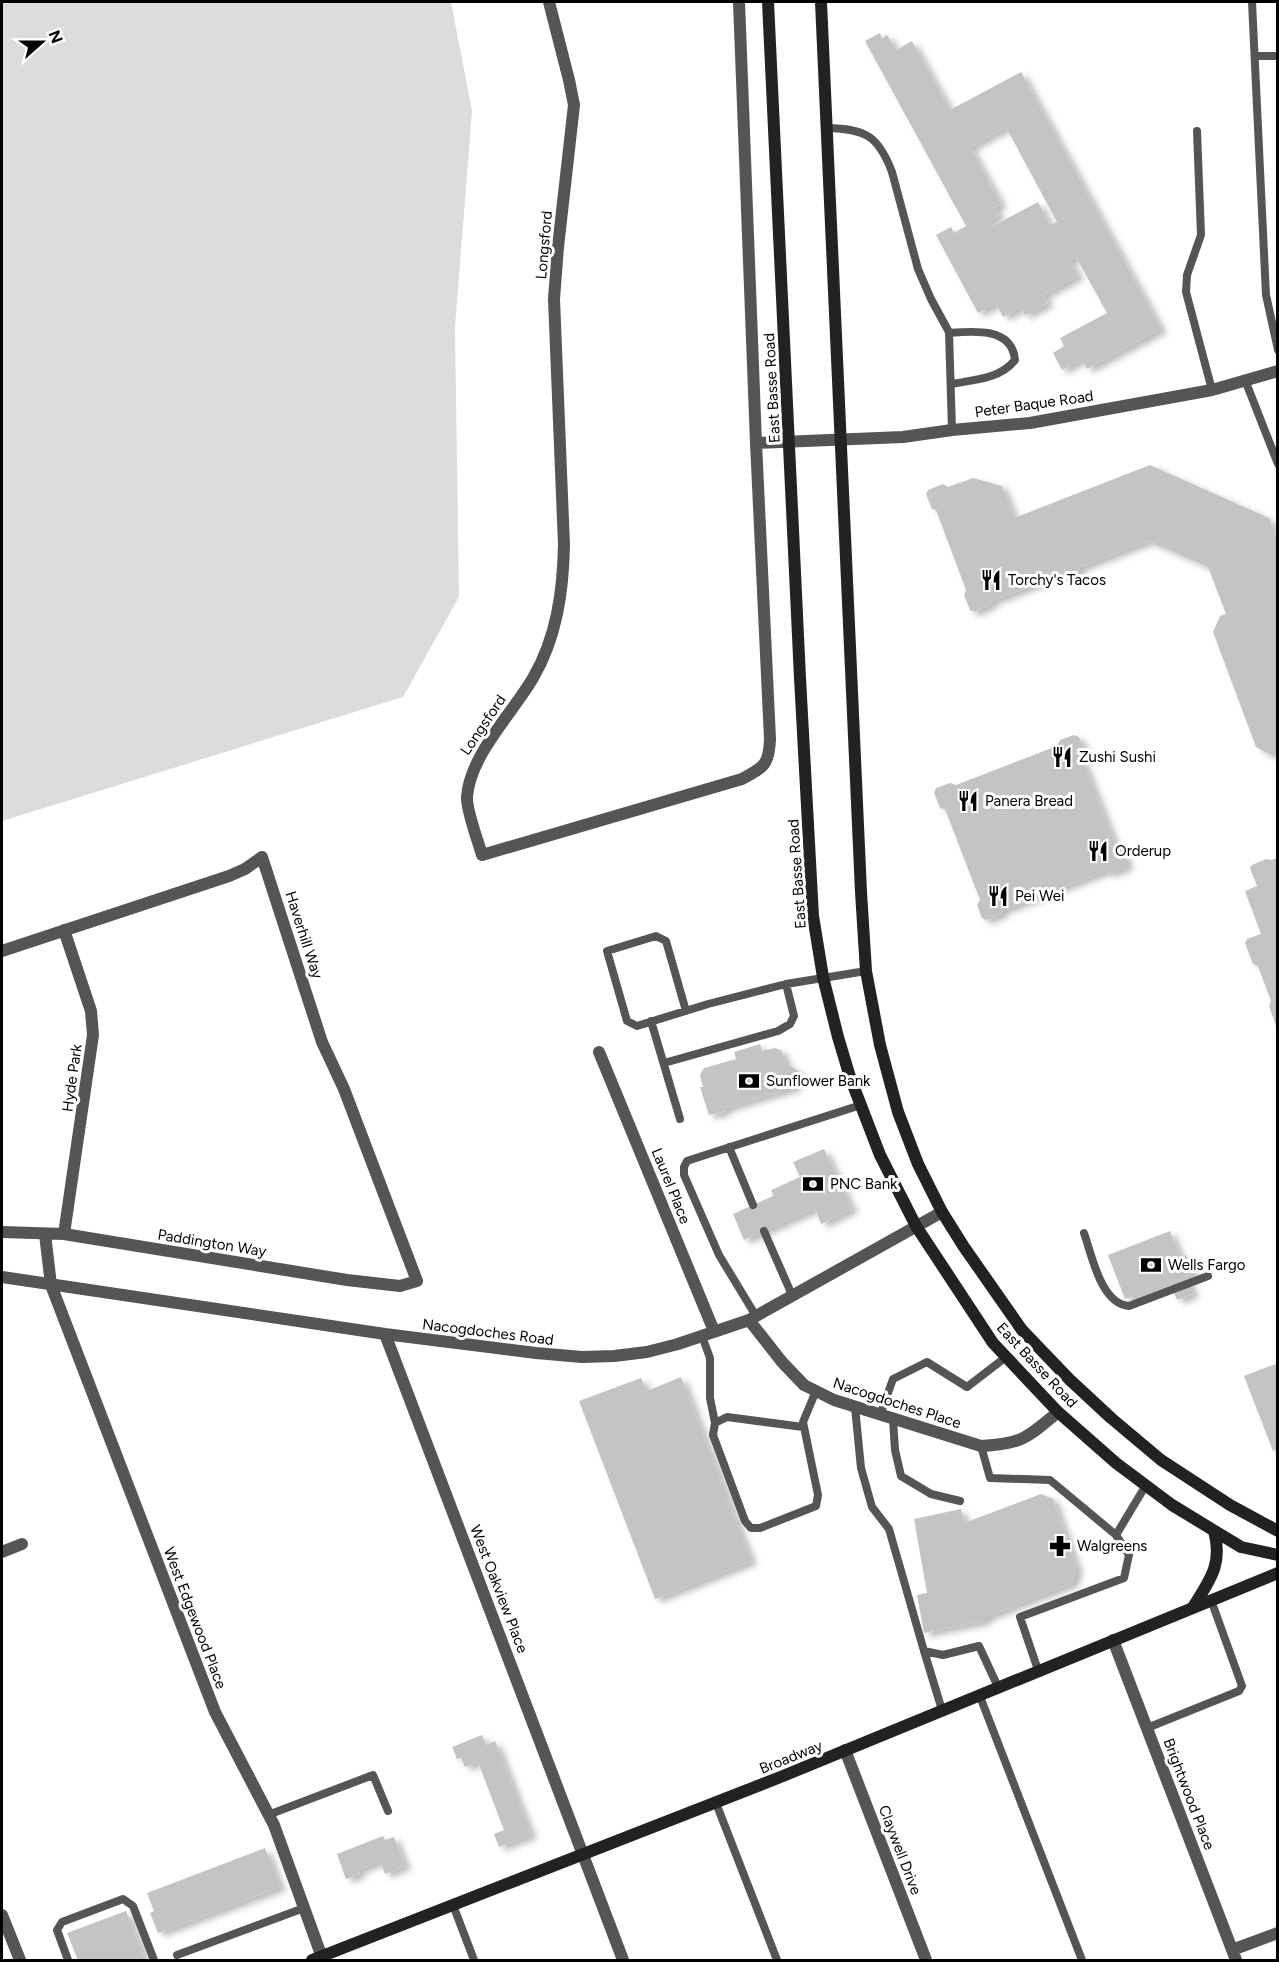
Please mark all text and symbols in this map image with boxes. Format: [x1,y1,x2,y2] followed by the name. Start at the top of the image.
[12,12,72,72] north arrow
[44,28,67,46] text: N
[532,210,556,280] street label: Longsford
[760,333,784,443] street label: East Basse Road
[974,387,1094,421] street label: Peter Baque Road
[979,568,1003,592] restaurant icon: Torchy's Tacos
[1008,571,1106,589] place label: Torchy's Tacos
[456,691,510,759] street label: Longsford
[1050,745,1074,769] restaurant icon: Zushi Sushi
[1079,748,1156,766] place label: Zushi Sushi
[956,789,980,813] restaurant icon: Panera Bread
[985,792,1073,810] place label: Panera Bread
[784,818,810,930] street label: East Basse Road
[1086,839,1110,863] restaurant icon: Orderup
[1115,842,1171,860] place label: Orderup
[986,884,1010,908] restaurant icon: Pei Wei
[1015,887,1064,905] place label: Pei Wei
[281,889,327,981] street label: Haverhill Way
[58,1042,86,1113] street label: Hyde Park
[737,1069,761,1093] bank icon: Sunflower Bank
[766,1072,871,1090] place label: Sunflower Bank
[648,1146,694,1226] street label: Laurel Place
[801,1172,825,1196] bank icon: PNC Bank
[830,1175,898,1193] place label: PNC Bank
[156,1226,268,1261] street label: Paddington Way
[1139,1253,1163,1277] bank icon: Wells Fargo
[1168,1256,1246,1274] place label: Wells Fargo
[421,1315,555,1349] street label: Nacogdoches Road
[993,1319,1081,1411] street label: East Basse Road
[831,1374,963,1432] street label: Nacogdoches Place
[466,1522,532,1656] street label: West Oakview Place
[1048,1534,1072,1558] pharmacy icon: Walgreens
[1077,1537,1147,1555] place label: Walgreens
[160,1545,230,1691] street label: West Edgewood Place
[757,1736,825,1778] street label: Broadway
[1159,1736,1219,1852] street label: Brightwood Place
[875,1803,925,1897] street label: Claywell Drive

